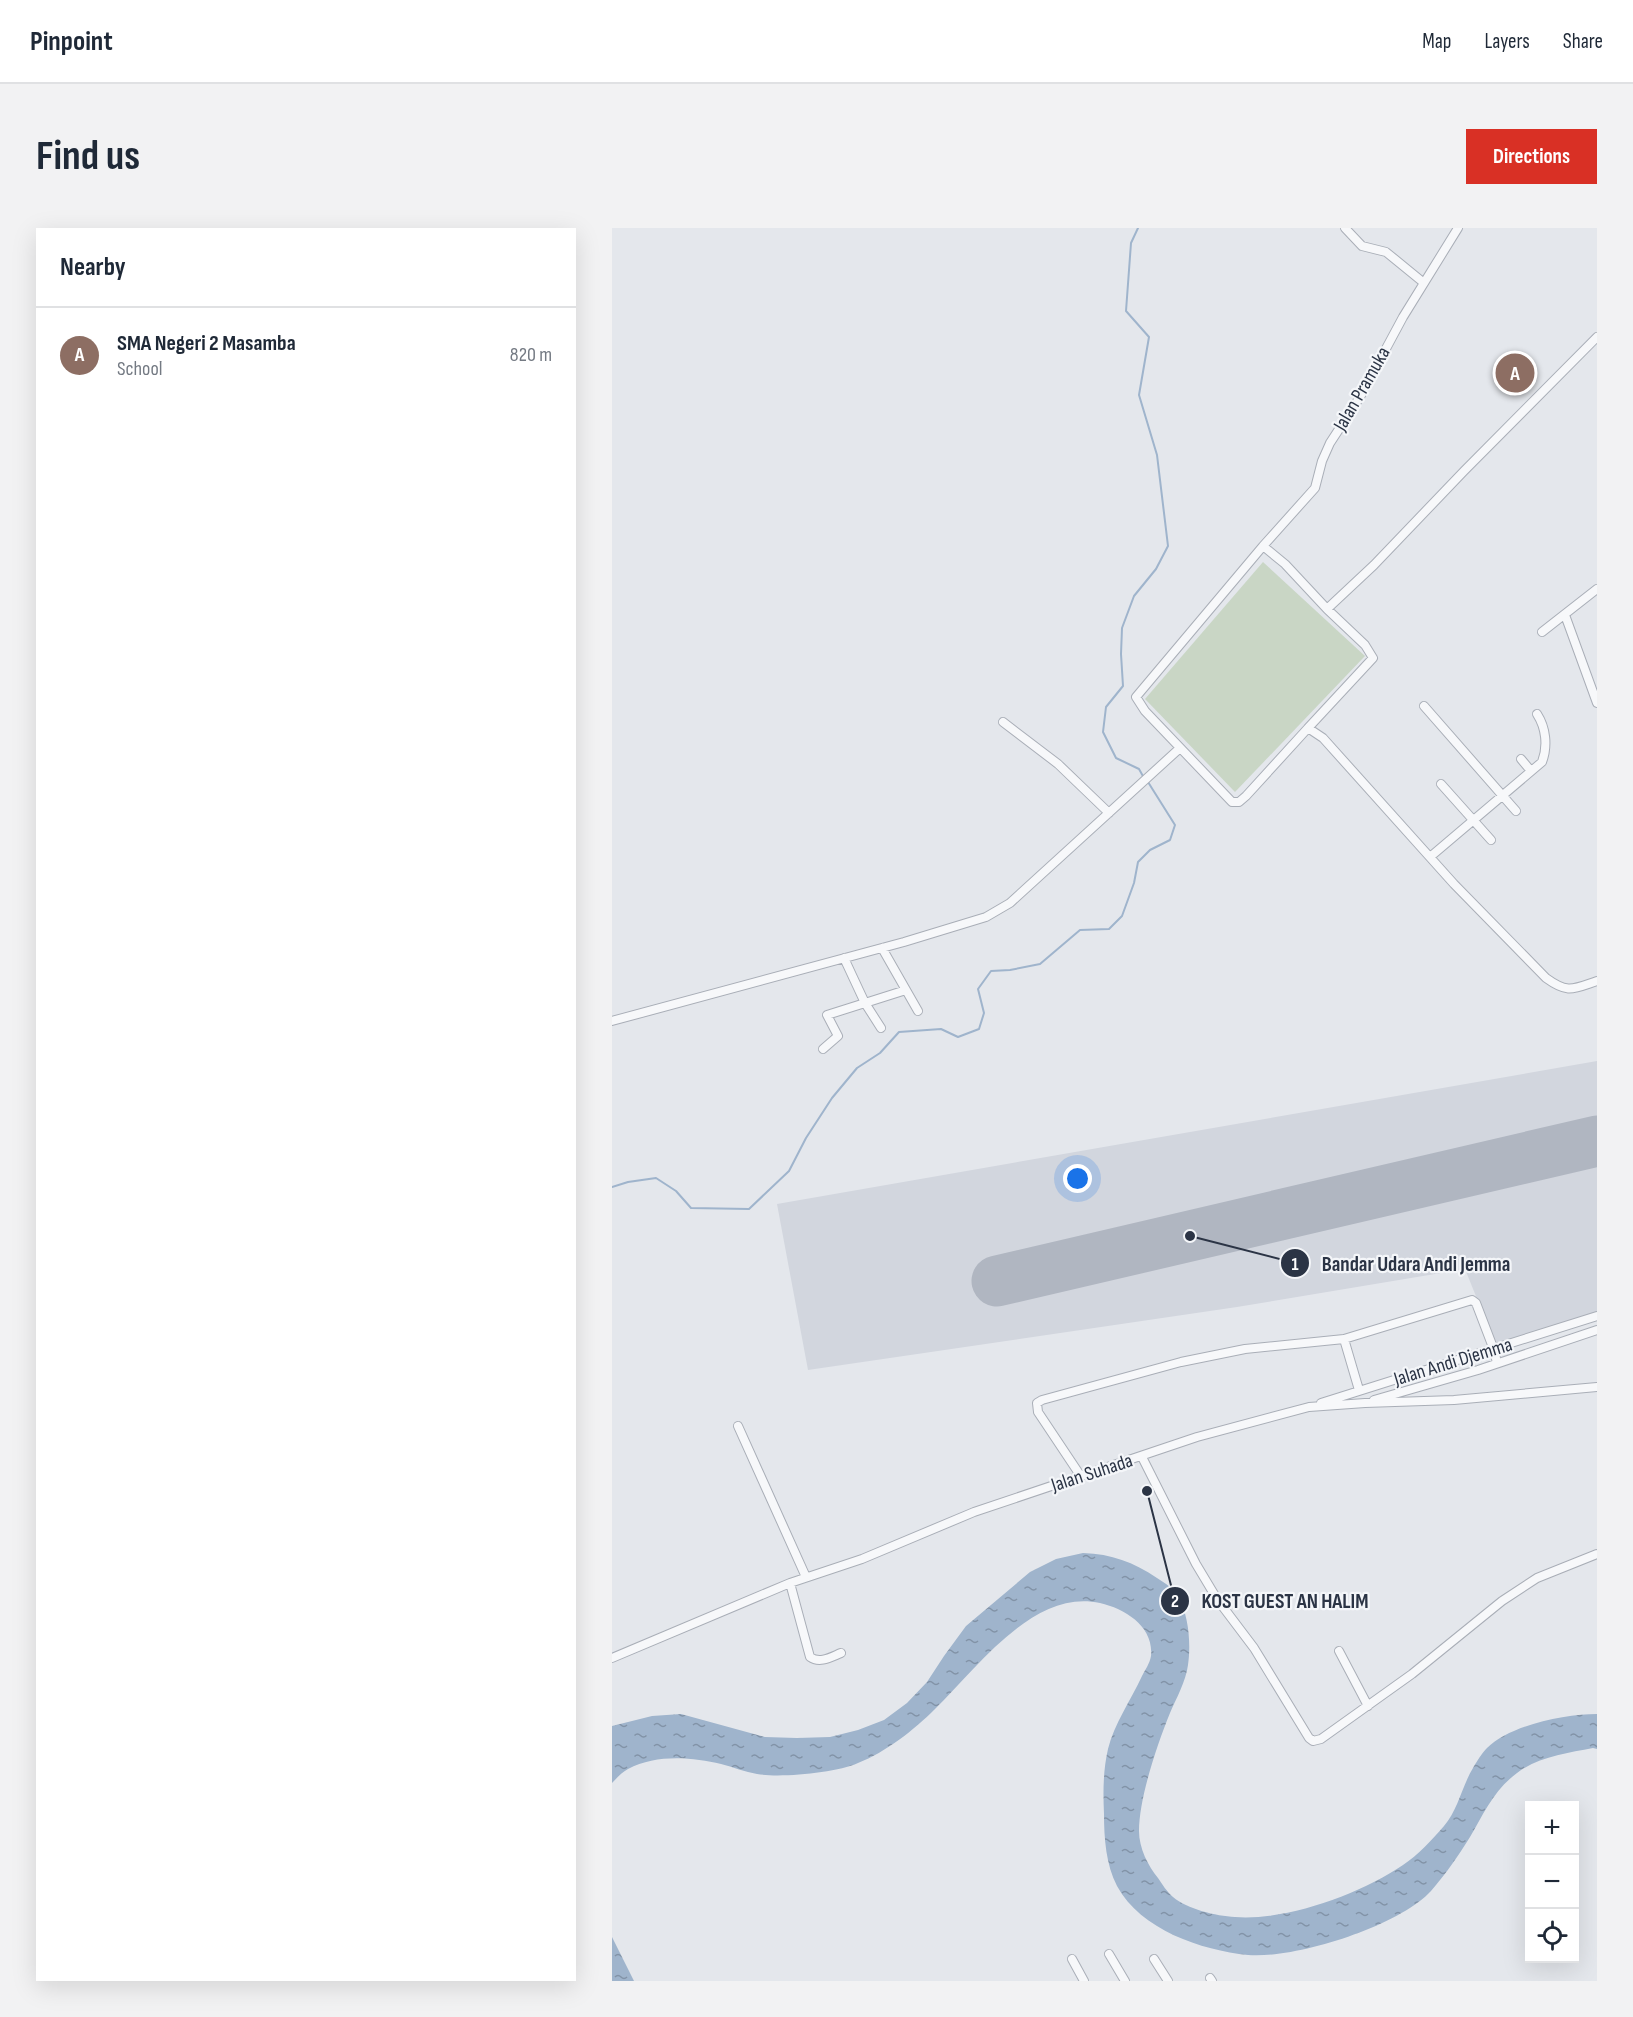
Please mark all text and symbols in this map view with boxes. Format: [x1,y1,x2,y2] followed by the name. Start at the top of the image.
[30,25,113,58] text: Pinpoint
[1422,29,1451,54] text: Map
[1484,29,1530,54] text: Layers
[1563,29,1603,54] text: Share
[1466,129,1597,184] button: Directions
[36,131,140,182] text: Find us
[60,252,126,283] text: Nearby
[117,330,296,357] text: SMA Negeri 2 Masamba
[75,343,84,367] text: A
[510,343,552,367] text: 820 m
[1328,343,1396,436] street label: Jalan Pramuka
[1496,350,1534,396] pin: A
[117,357,162,381] text: School
[1063,1164,1092,1193] your location
[1280,1244,1523,1283] callout: Bandar Udara Andi Jemma
[1322,1252,1510,1277] text: Bandar Udara Andi Jemma
[1291,1254,1299,1275] text: 1
[1390,1333,1515,1392] street label: Jalan Andi Djemma
[1047,1449,1136,1498] street label: Jalan Suhada
[1160,1581,1381,1620] callout: KOST GUEST AN HALIM
[1201,1589,1369,1614] text: KOST GUEST AN HALIM
[1171,1591,1179,1612] text: 2
[1525,1801,1579,1963] map controls
[1525,1801,1579,1855] button: +
[1525,1855,1579,1909] button: −
[1525,1909,1579,1963] button: locate

